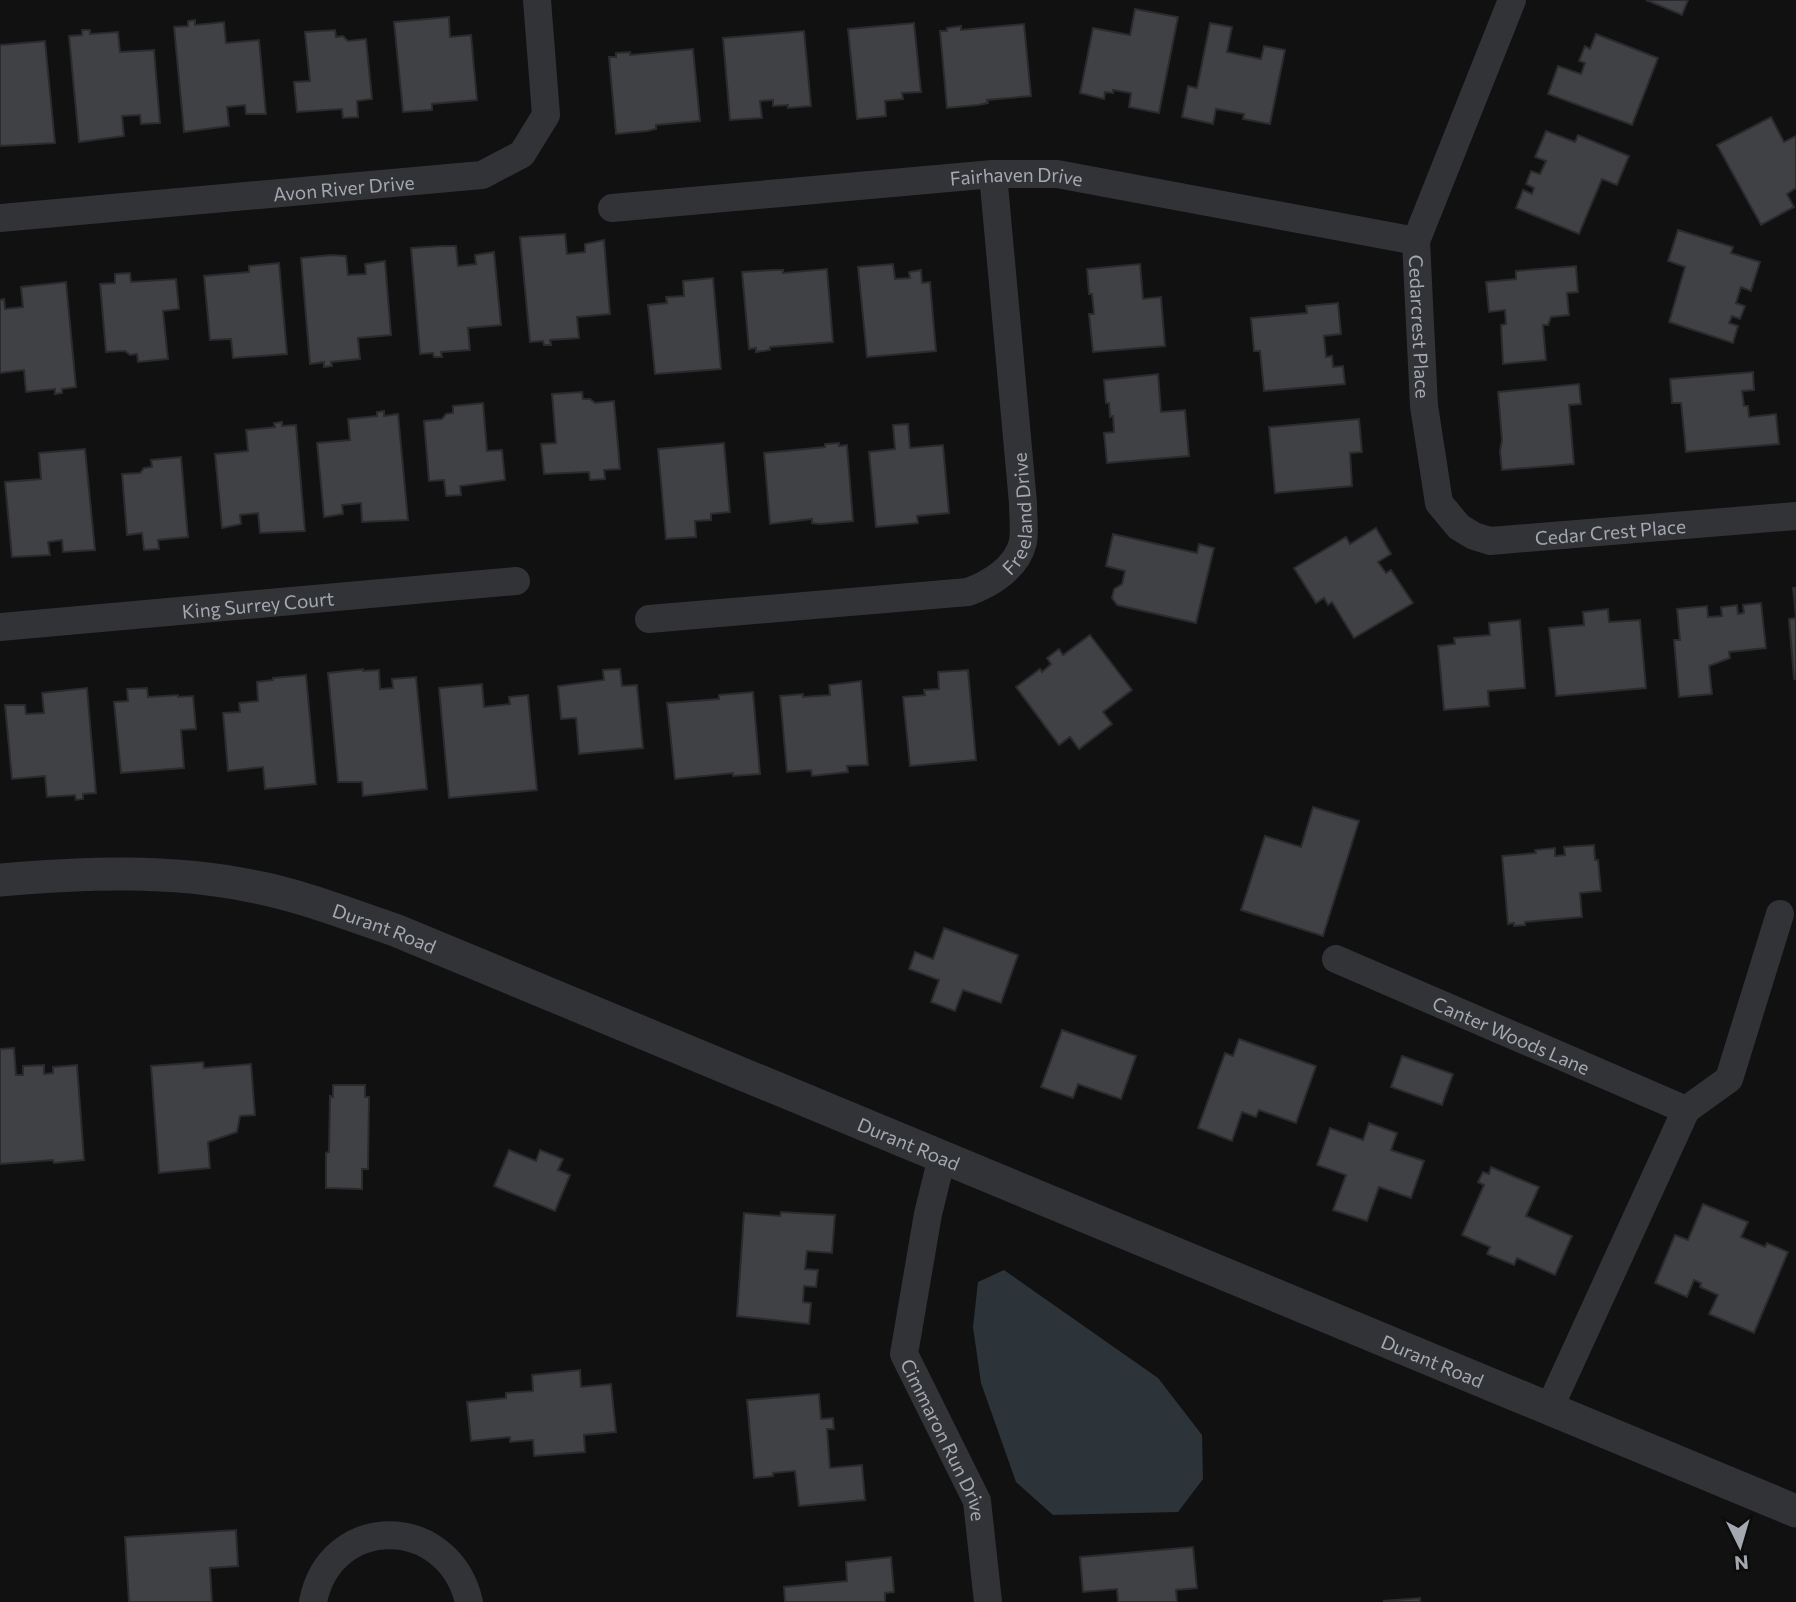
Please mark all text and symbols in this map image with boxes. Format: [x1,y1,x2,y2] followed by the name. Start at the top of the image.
[949,162,1085,190] street label: Fairhaven Drive
[272,170,415,205] street label: Avon River Drive
[1405,254,1435,399] street label: Cedarcrest Place
[997,452,1035,579] street label: Freeland Drive
[1534,514,1687,549] street label: Cedar Crest Place
[181,586,335,622] street label: King Surrey Court
[330,898,440,957] street label: Durant Road
[1429,991,1593,1079] street label: Canter Woods Lane
[854,1112,963,1175] street label: Durant Road
[1378,1329,1487,1392] street label: Durant Road
[897,1355,991,1522] street label: Cimmaron Run Drive
[1705,1511,1775,1581] north arrow
[1733,1551,1750,1576] text: N

